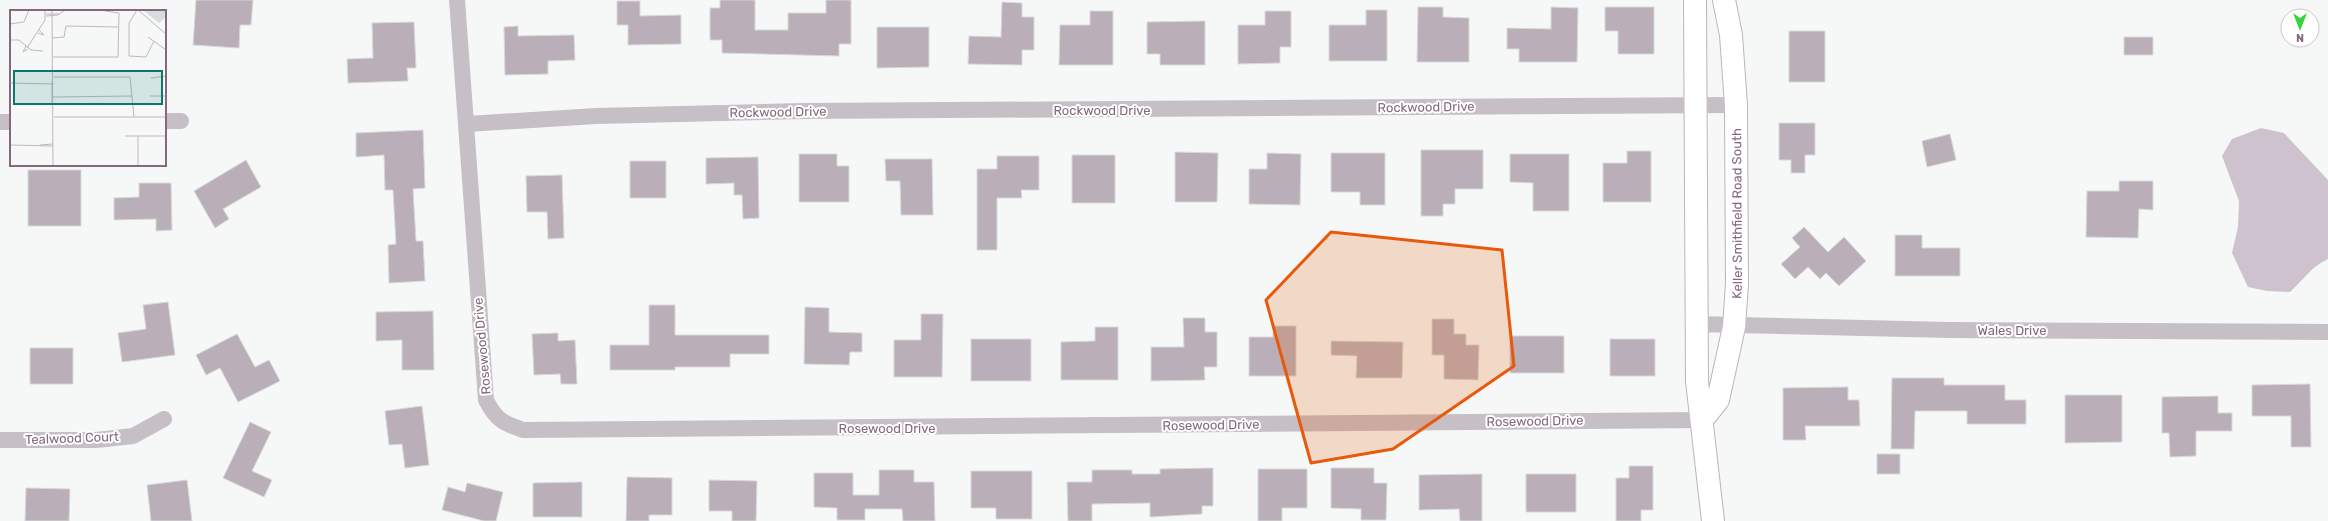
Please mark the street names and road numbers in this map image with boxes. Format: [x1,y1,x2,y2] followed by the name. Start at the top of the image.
[1377,99,1475,115] street label: Rockwood Drive
[1053,103,1151,118] street label: Rockwood Drive
[729,104,827,120] street label: Rockwood Drive
[1728,128,1745,299] street label: Keller Smithfield Road South
[470,297,494,395] street label: Rosewood Drive
[1978,323,2046,338] street label: Wales Drive
[1486,413,1584,429] street label: Rosewood Drive
[1162,417,1260,433] street label: Rosewood Drive
[838,421,936,436] street label: Rosewood Drive
[25,429,119,447] street label: Tealwood Court

